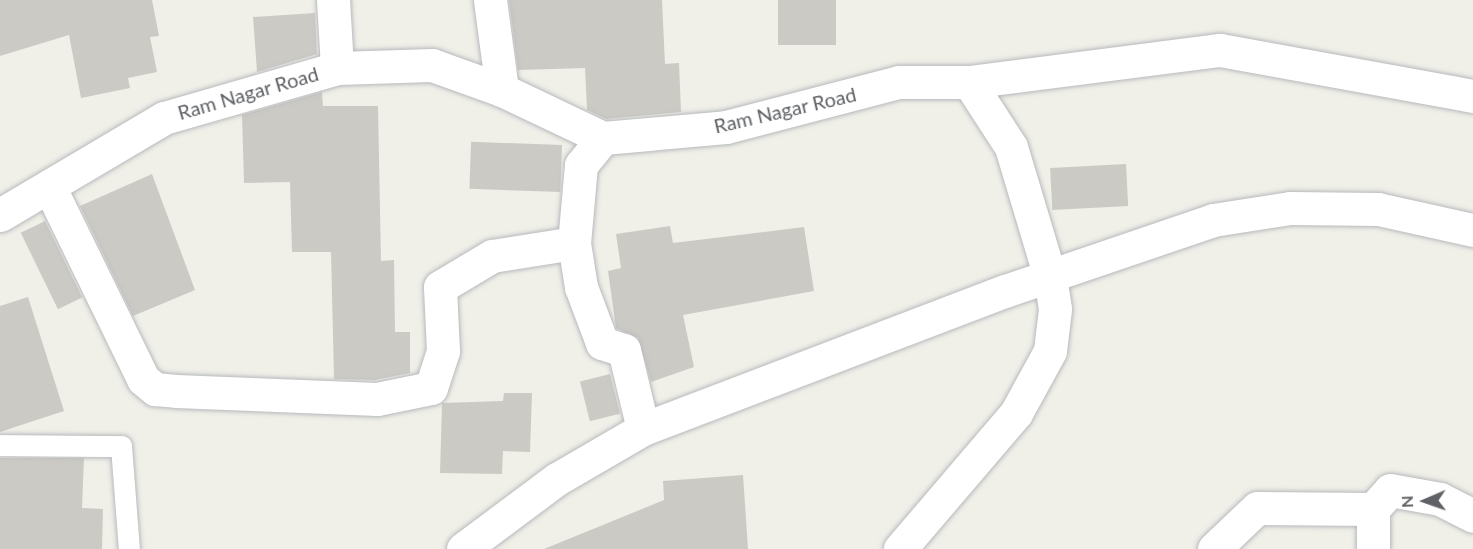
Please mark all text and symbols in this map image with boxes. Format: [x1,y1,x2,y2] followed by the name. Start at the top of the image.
[175,61,321,125] street label: Ram Nagar Road
[711,82,859,138] street label: Ram Nagar Road
[1395,471,1455,531] north arrow
[1397,495,1416,508] text: N

